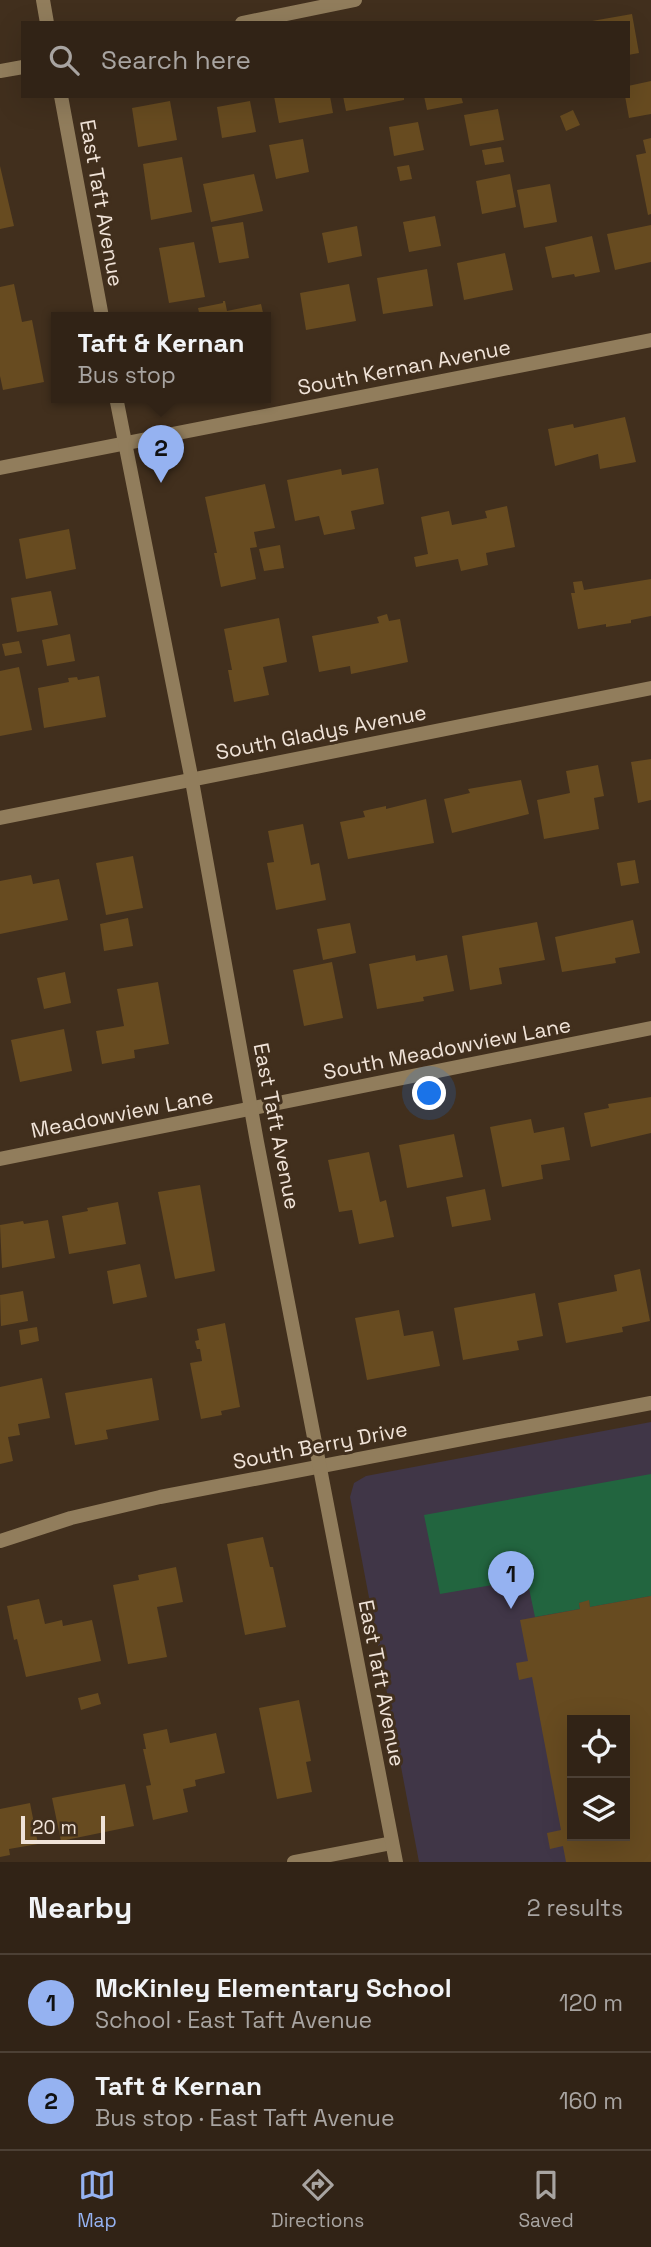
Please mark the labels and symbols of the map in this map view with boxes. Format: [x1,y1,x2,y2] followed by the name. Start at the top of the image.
[74,117,130,289] street label: East Taft Avenue
[295,333,513,401] street label: South Kernan Avenue
[138,425,184,483] pin: 2
[213,698,429,766] street label: South Gladys Avenue
[321,1011,573,1085] street label: South Meadowview Lane
[248,1040,306,1212] street label: East Taft Avenue
[412,1076,446,1110] your location
[28,1082,216,1144] street label: Meadowview Lane
[230,1415,410,1475] street label: South Berry Drive
[488,1551,534,1609] pin: 1
[353,1597,411,1769] street label: East Taft Avenue
[21,1813,105,1845] scale bar

